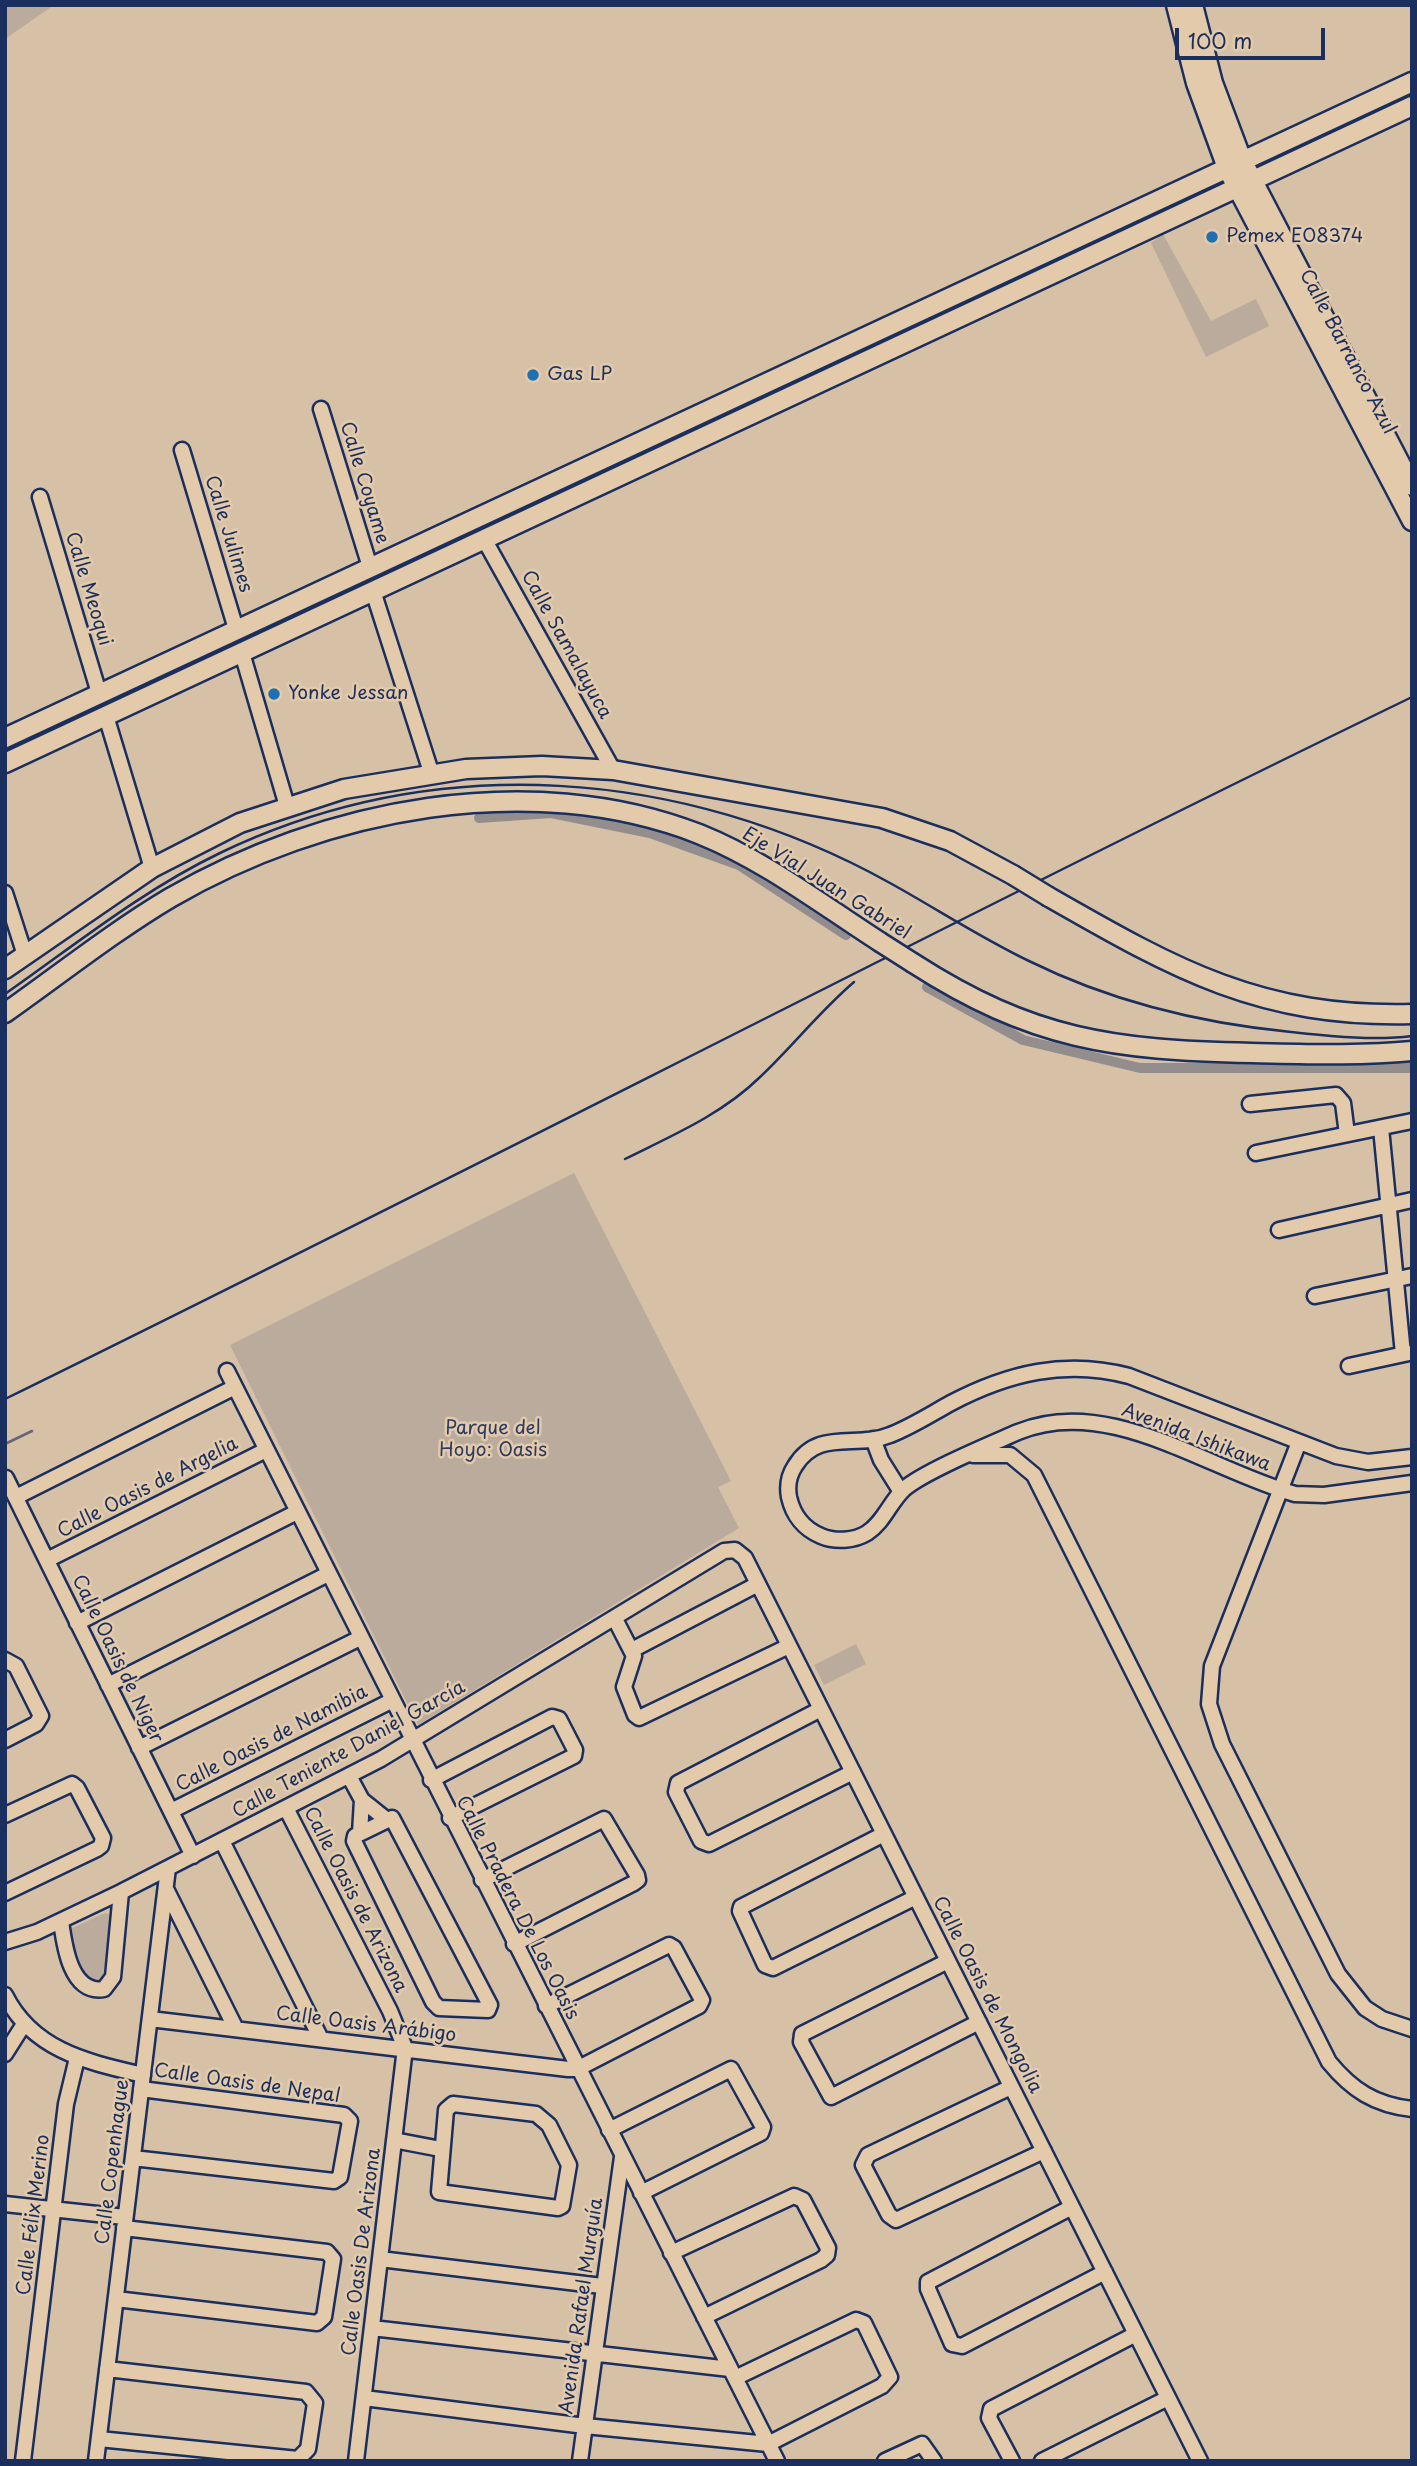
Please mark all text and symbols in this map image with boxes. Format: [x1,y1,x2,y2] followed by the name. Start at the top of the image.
[1179,14,1330,58] scale bar
[1188,24,1252,56] text: 100 m
[1226,226,1363,248] place label: Pemex E08374
[1204,229,1220,245] marker: Pemex E08374
[1294,266,1400,438] street label: Calle Barranco Azul
[547,364,612,386] place label: Gas LP
[525,367,541,383] marker: Gas LP
[335,419,393,547] street label: Calle Coyame
[199,473,257,595] street label: Calle Julimes
[60,529,116,649] street label: Calle Meoqui
[516,567,616,723] street label: Calle Samalayuca
[288,683,408,705] place label: Yonke Jessan
[266,686,282,702] marker: Yonke Jessan
[738,823,914,945] street label: Eje Vial Juan Gabriel
[1118,1399,1274,1477] street label: Avenida Ishikawa
[439,1418,547,1462] park label: Parque del Hoyo: Oasis
[54,1433,242,1543] street label: Calle Oasis de Argelia
[66,1571,168,1747] street label: Calle Oasis de Niger
[229,1676,469,1824] street label: Calle Teniente Daniel García
[172,1681,372,1797] street label: Calle Oasis de Namibia
[451,1792,583,2024] street label: Calle Pradera De Los Oasis
[298,1803,412,1997] street label: Calle Oasis de Arizona
[927,1893,1047,2097] street label: Calle Oasis de Mongolia
[275,2003,457,2047] street label: Calle Oasis Arábigo
[152,2060,342,2108] street label: Calle Oasis de Nepal
[92,2078,134,2246] street label: Calle Copenhague
[13,2133,55,2297] street label: Calle Félix Merino
[338,2147,386,2357] street label: Calle Oasis De Arizona
[556,2196,608,2416] street label: Avenida Rafael Murguía

